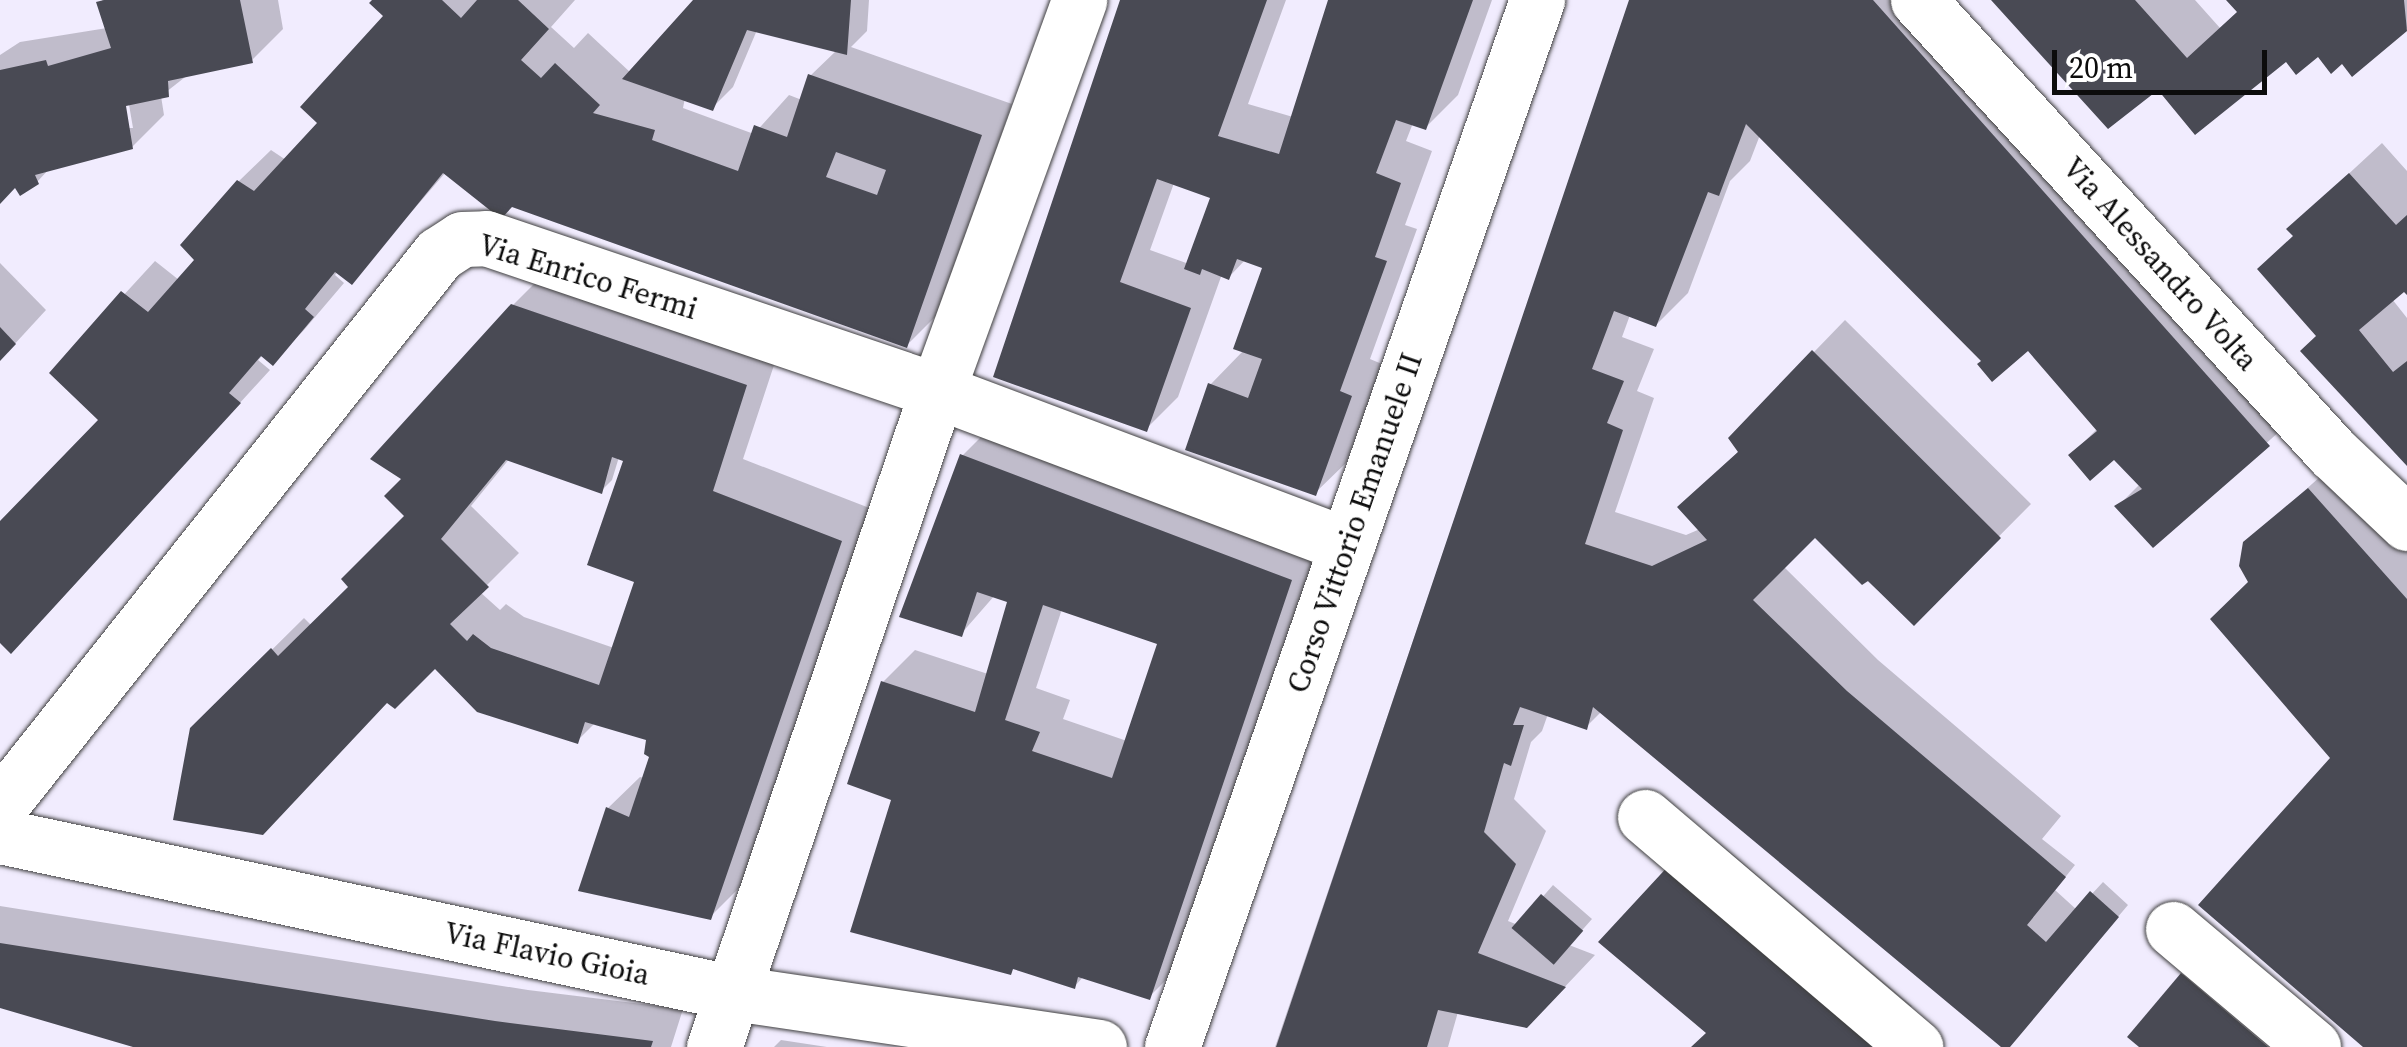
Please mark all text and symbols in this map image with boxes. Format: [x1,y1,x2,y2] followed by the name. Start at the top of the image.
[2057,30,2272,92] scale bar
[2069,47,2133,88] text: 20 m
[2055,150,2265,378] street label: Via Alessandro Volta
[474,227,702,327] street label: Via Enrico Fermi
[1280,348,1430,698] street label: Corso Vittorio Emanuele II
[441,915,653,993] street label: Via Flavio Gioia

